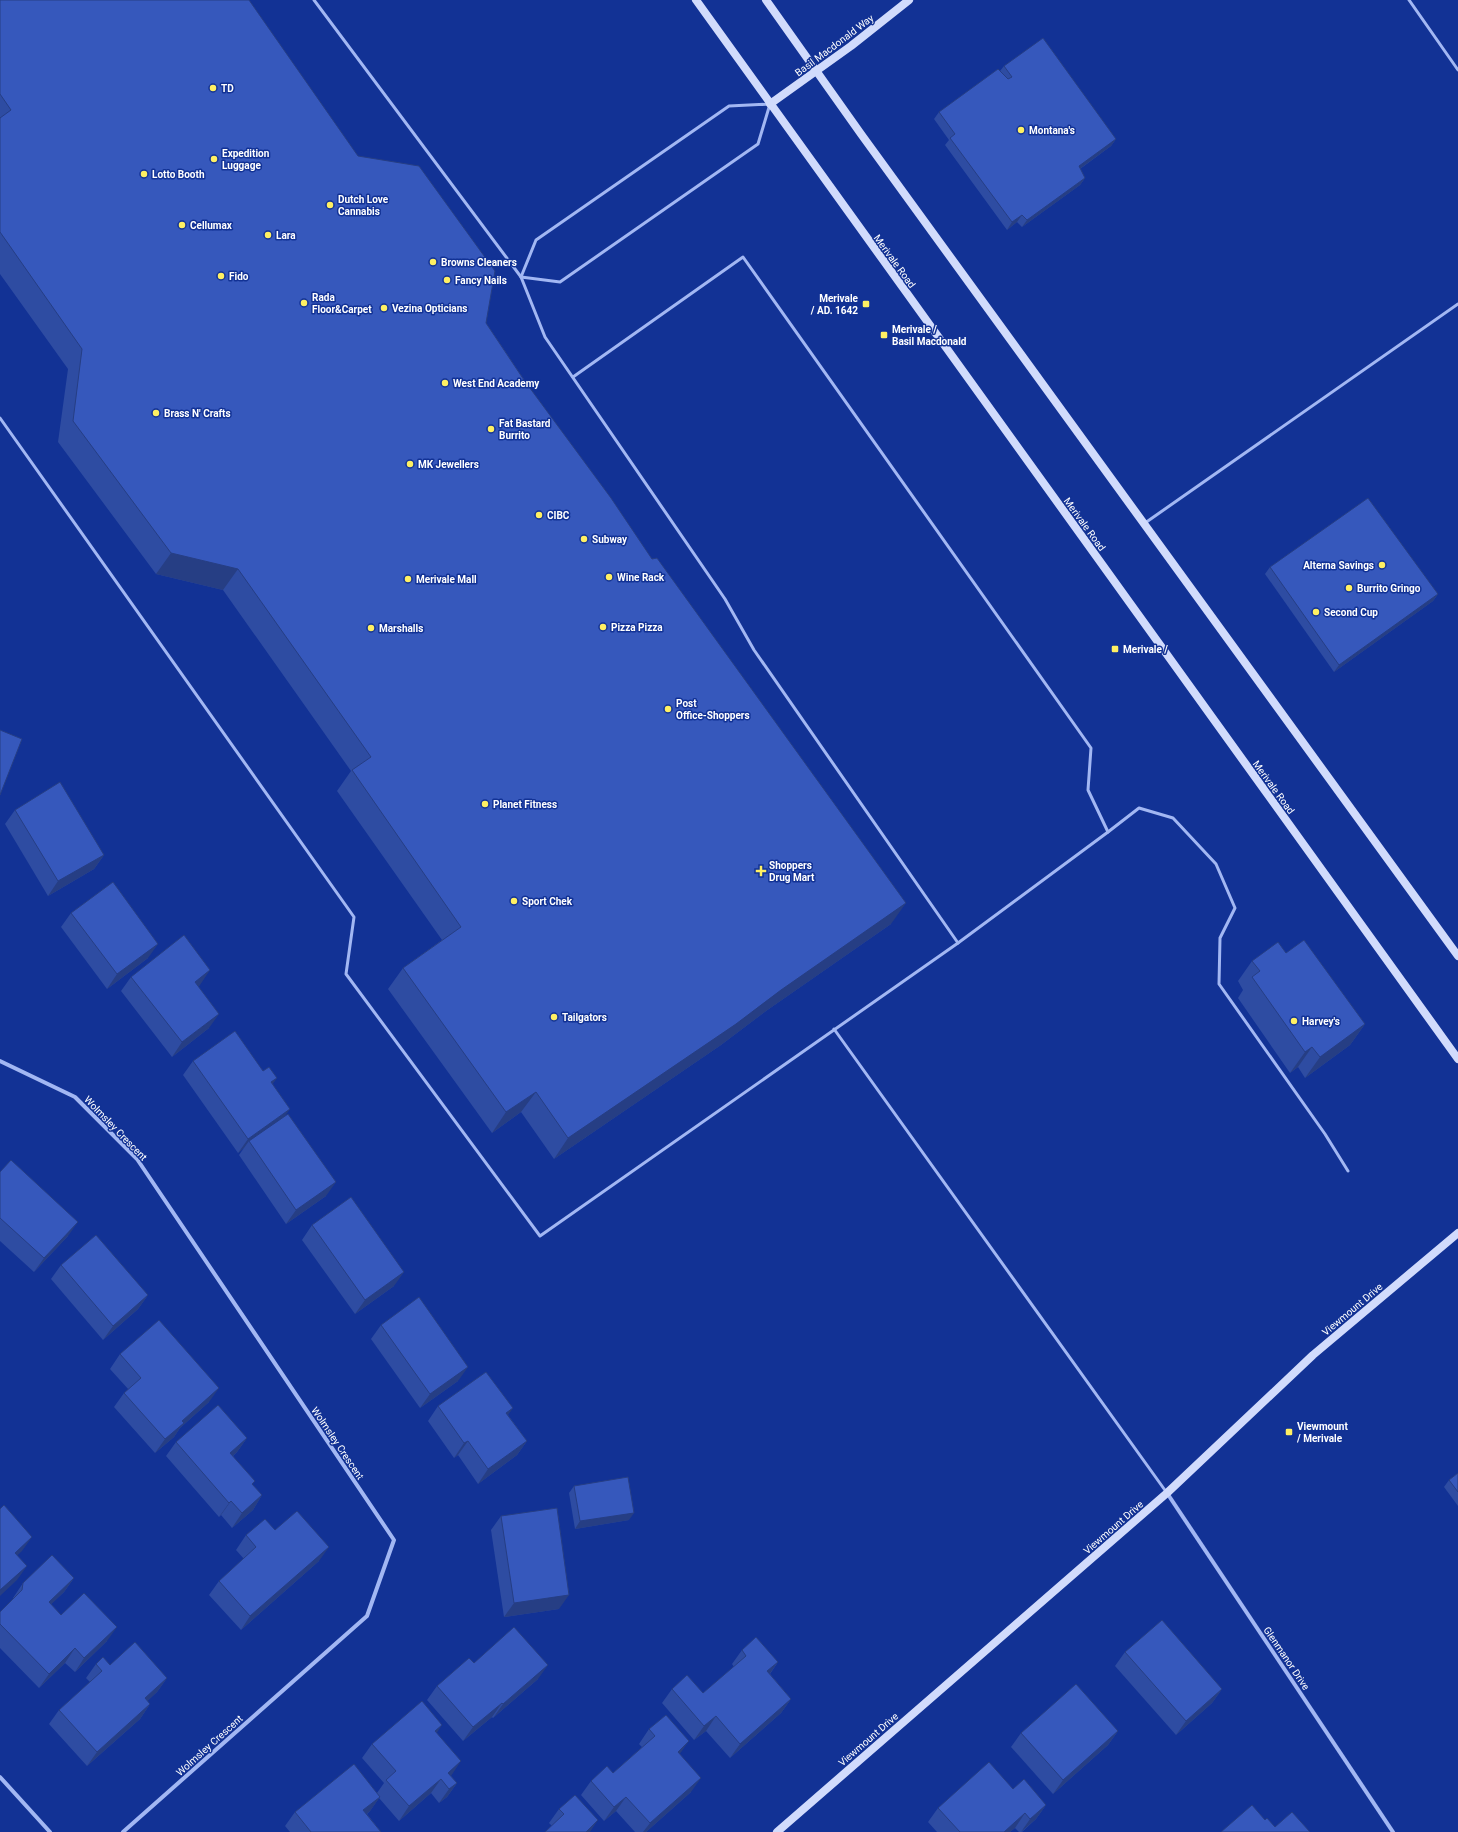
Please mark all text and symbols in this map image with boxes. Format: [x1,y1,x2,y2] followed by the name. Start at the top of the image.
[793,12,876,78] street label: Basil Macdonald Way
[208,83,218,93] marker: TD
[221,83,234,94] place label: TD
[1016,125,1026,135] marker: Montana's
[1029,125,1075,136] place label: Montana's
[222,148,270,171] place label: Expedition Luggage
[209,154,219,164] marker: Expedition Luggage
[139,169,149,179] marker: Lotto Booth
[152,169,205,180] place label: Lotto Booth
[338,194,389,217] place label: Dutch Love Cannabis
[325,200,335,210] marker: Dutch Love Cannabis
[177,220,187,230] marker: Cellumax
[190,220,233,231] place label: Cellumax
[263,230,273,240] marker: Lara
[276,230,296,241] place label: Lara
[872,232,918,290] street label: Merivale Road
[428,257,438,267] marker: Browns Cleaners
[441,257,517,268] place label: Browns Cleaners
[216,271,226,281] marker: Fido
[229,271,249,282] place label: Fido
[442,275,452,285] marker: Fancy Nails
[455,275,507,286] place label: Fancy Nails
[312,292,372,315] place label: Rada Floor&Carpet
[810,293,859,316] place label: Merivale / AD. 1642
[299,298,309,308] marker: Rada Floor&Carpet
[861,299,871,309] marker: Merivale / AD. 1642
[379,303,389,313] marker: Vezina Opticians
[392,303,467,314] place label: Vezina Opticians
[892,324,967,347] place label: Merivale / Basil Macdonald
[879,330,889,340] marker: Merivale / Basil Macdonald
[440,378,450,388] marker: West End Academy
[453,378,540,389] place label: West End Academy
[151,408,161,418] marker: Brass N' Crafts
[164,408,231,419] place label: Brass N' Crafts
[499,418,551,441] place label: Fat Bastard Burrito
[486,424,496,434] marker: Fat Bastard Burrito
[405,459,415,469] marker: MK Jewellers
[418,459,479,470] place label: MK Jewellers
[1062,495,1108,553] street label: Merivale Road
[534,510,544,520] marker: CIBC
[547,510,570,521] place label: CIBC
[579,534,589,544] marker: Subway
[592,534,628,545] place label: Subway
[1303,560,1374,571] place label: Alterna Savings
[1377,560,1387,570] marker: Alterna Savings
[604,572,614,582] marker: Wine Rack
[617,572,665,583] place label: Wine Rack
[403,574,413,584] marker: Merivale Mall
[416,574,477,585] place label: Merivale Mall
[1344,583,1354,593] marker: Burrito Gringo
[1357,583,1421,594] place label: Burrito Gringo
[1311,607,1321,617] marker: Second Cup
[1324,607,1378,618] place label: Second Cup
[598,622,608,632] marker: Pizza Pizza
[611,622,663,633] place label: Pizza Pizza
[366,623,376,633] marker: Marshalls
[379,623,423,634] place label: Marshalls
[1110,644,1120,654] marker: Merivale /
[1123,644,1168,655] place label: Merivale /
[676,698,750,721] place label: Post Office-Shoppers
[663,704,673,714] marker: Post Office-Shoppers
[1251,758,1297,816] street label: Merivale Road
[480,799,490,809] marker: Planet Fitness
[493,799,557,810] place label: Planet Fitness
[769,860,815,883] place label: Shoppers Drug Mart
[756,866,766,876] marker: Shoppers Drug Mart
[509,896,519,906] marker: Sport Chek
[522,896,573,907] place label: Sport Chek
[549,1012,559,1022] marker: Tailgators
[562,1012,607,1023] place label: Tailgators
[1289,1016,1299,1026] marker: Harvey's
[1302,1016,1340,1027] place label: Harvey's
[82,1094,149,1163] street label: Wolmsley Crescent
[1320,1281,1385,1338] street label: Viewmount Drive
[309,1405,366,1482] street label: Wolmsley Crescent
[1296,1421,1348,1444] place label: Viewmount / Merivale
[1284,1427,1294,1437] marker: Viewmount / Merivale
[1081,1499,1145,1556] street label: Viewmount Drive
[1261,1625,1312,1692] street label: Glenmanor Drive
[836,1711,900,1768] street label: Viewmount Drive
[174,1713,245,1778] street label: Wolmsley Crescent

